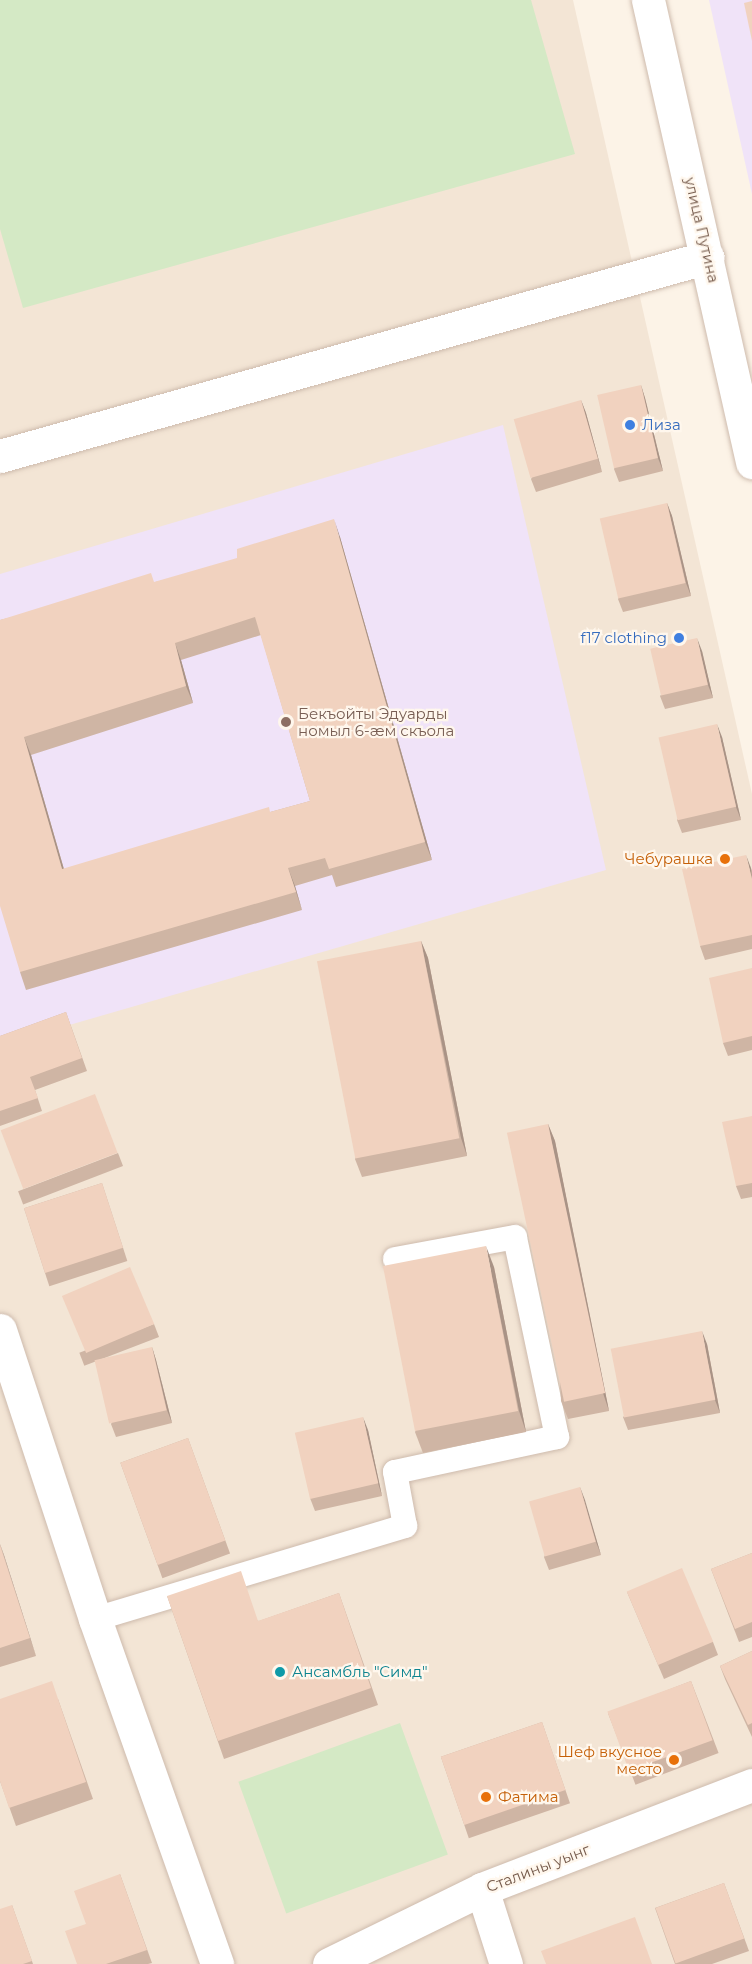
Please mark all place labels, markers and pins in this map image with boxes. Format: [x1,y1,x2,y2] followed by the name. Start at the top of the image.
[642,416,681,434] place label: Лиза
[623,418,637,432] marker: Лиза
[580,629,667,647] place label: f17 clothing
[672,631,686,645] marker: f17 clothing
[298,704,454,739] place label: Бекъойты Эдуарды номыл 6-æм скъола
[279,715,293,729] marker: Бекъойты Эдуарды номыл 6-æм скъола
[625,850,713,868] place label: Чебурашка
[718,852,732,866] marker: Чебурашка
[292,1663,428,1681] place label: Ансамбль "Симд"
[273,1665,287,1679] marker: Ансамбль "Симд"
[558,1742,662,1777] place label: Шеф вкусное место
[667,1753,681,1767] marker: Шеф вкусное место
[498,1788,559,1806] place label: Фатима
[479,1790,493,1804] marker: Фатима

